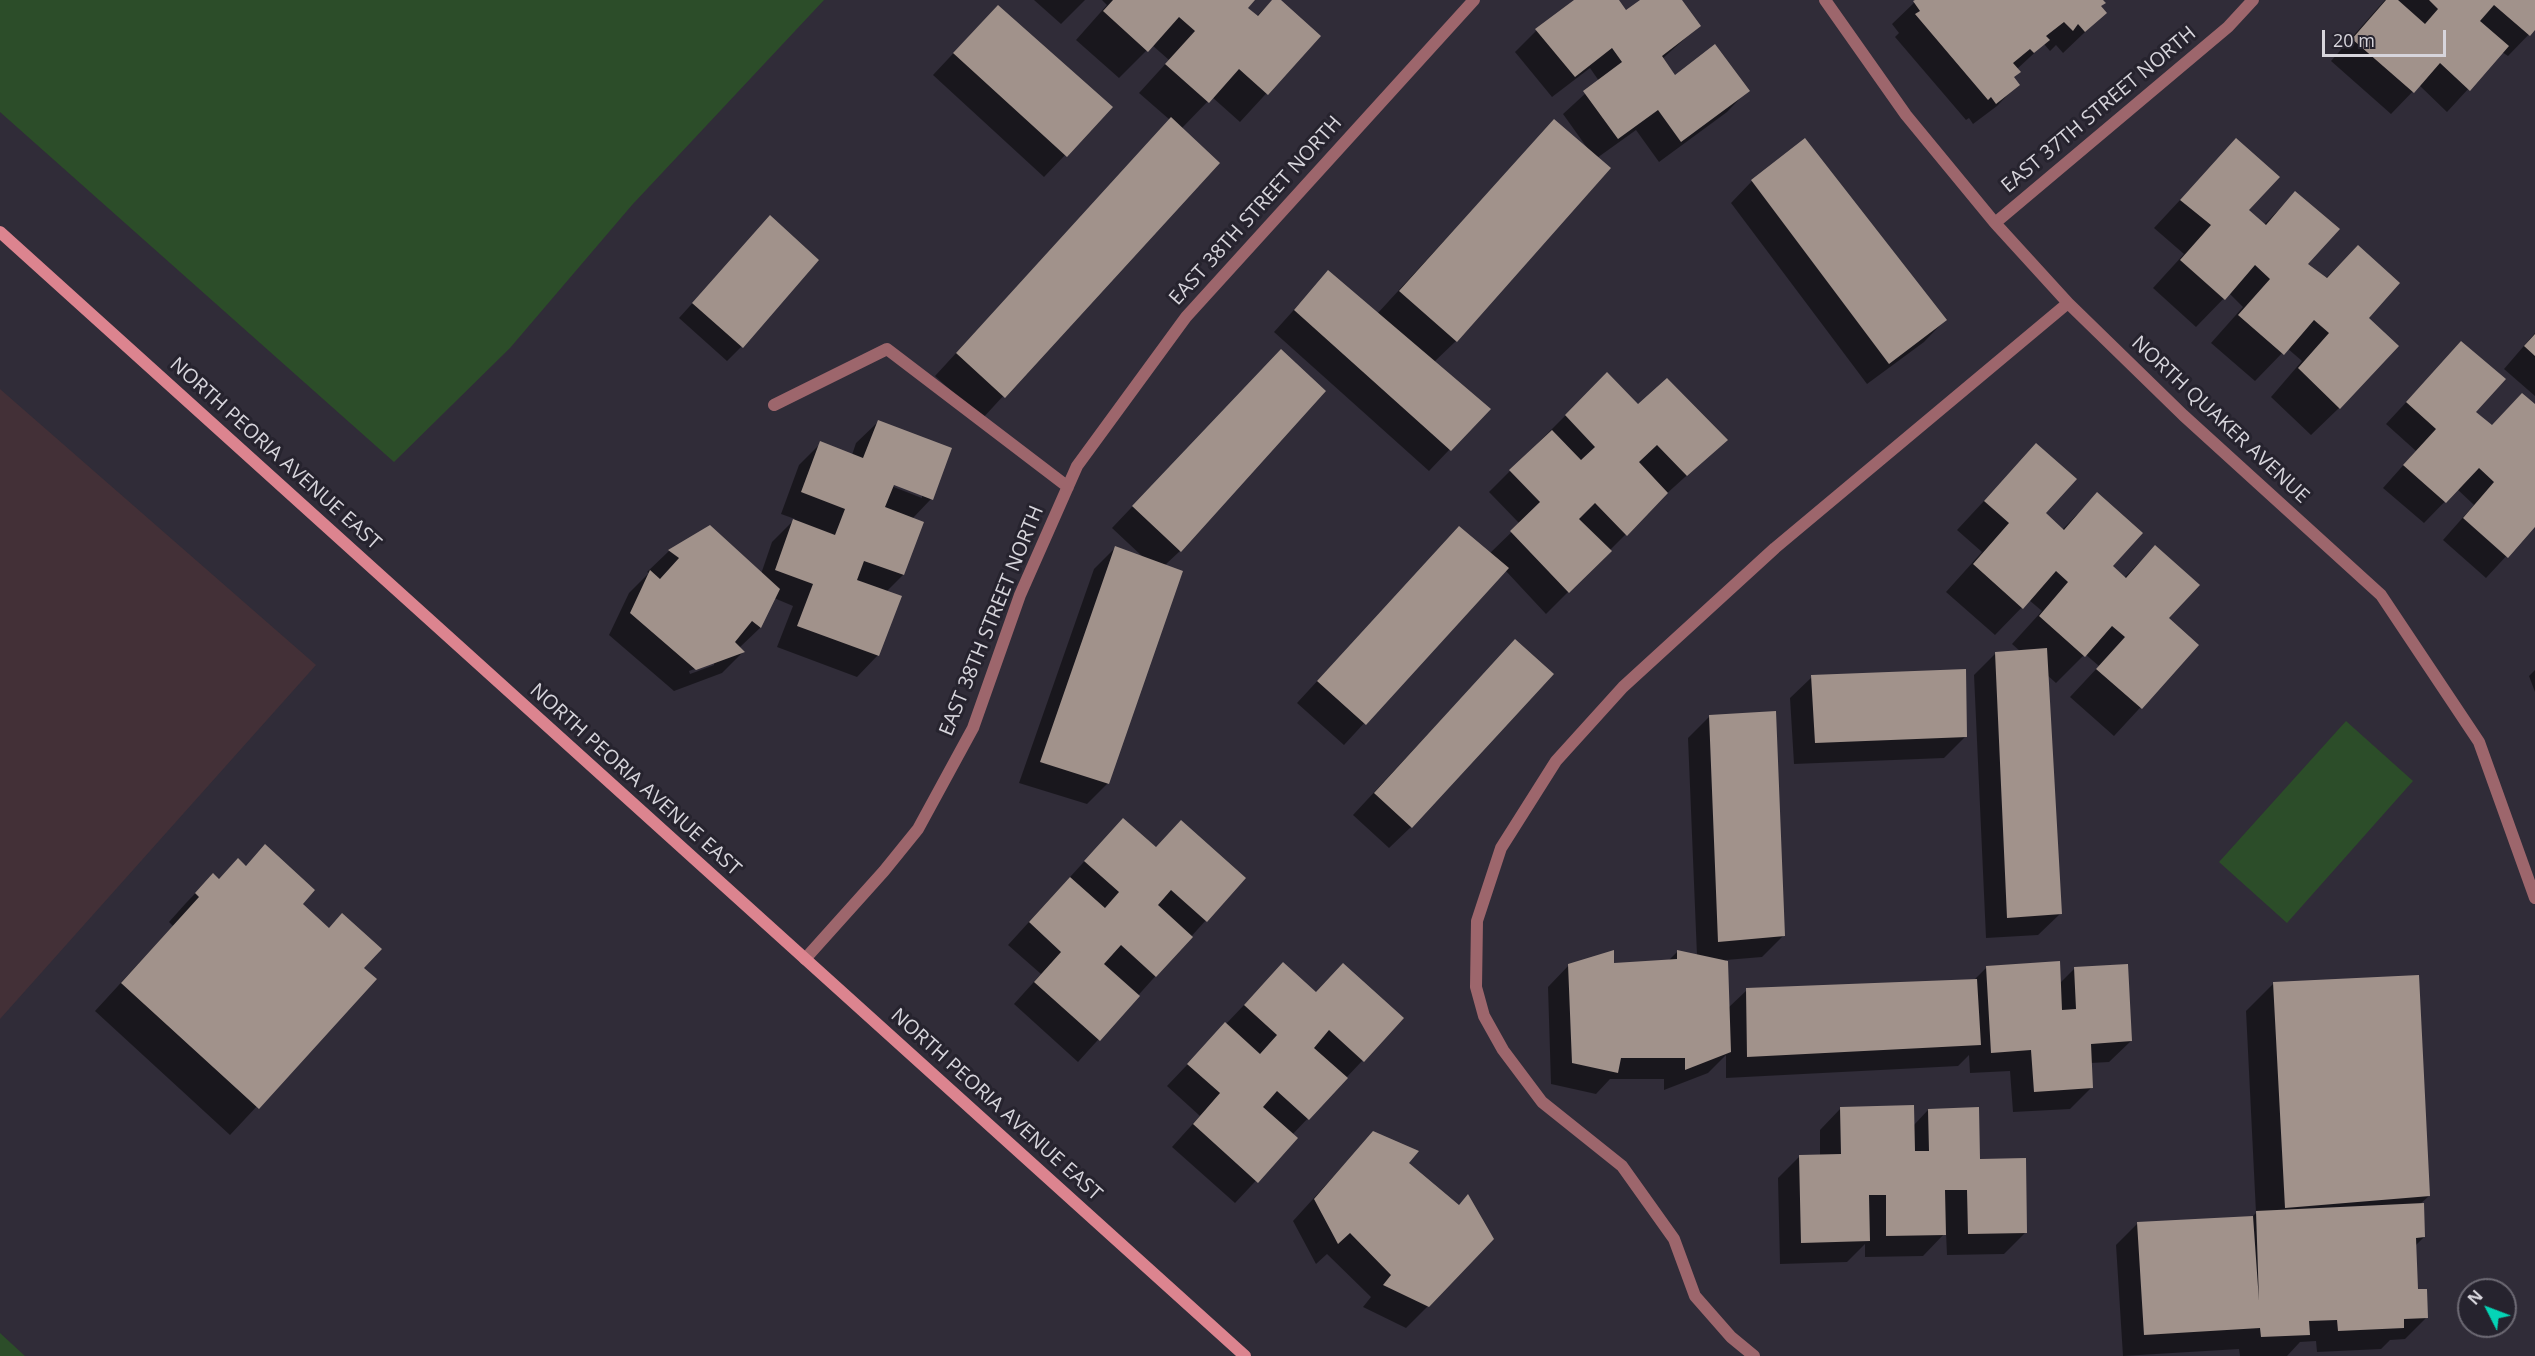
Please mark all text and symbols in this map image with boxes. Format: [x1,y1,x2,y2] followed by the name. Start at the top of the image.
[2325,18,2450,56] scale bar
[1997,22,2201,198] street label: EAST 37TH STREET NORTH
[2333,28,2375,52] text: 20 m
[1165,111,1347,311] street label: EAST 38TH STREET NORTH
[2126,331,2314,509] street label: NORTH QUAKER AVENUE
[165,353,385,555] street label: NORTH PEORIA AVENUE EAST
[935,502,1049,740] street label: EAST 38TH STREET NORTH
[525,679,745,881] street label: NORTH PEORIA AVENUE EAST
[886,1004,1106,1206] street label: NORTH PEORIA AVENUE EAST
[2457,1278,2517,1338] north arrow
[2463,1285,2488,1309] text: N

